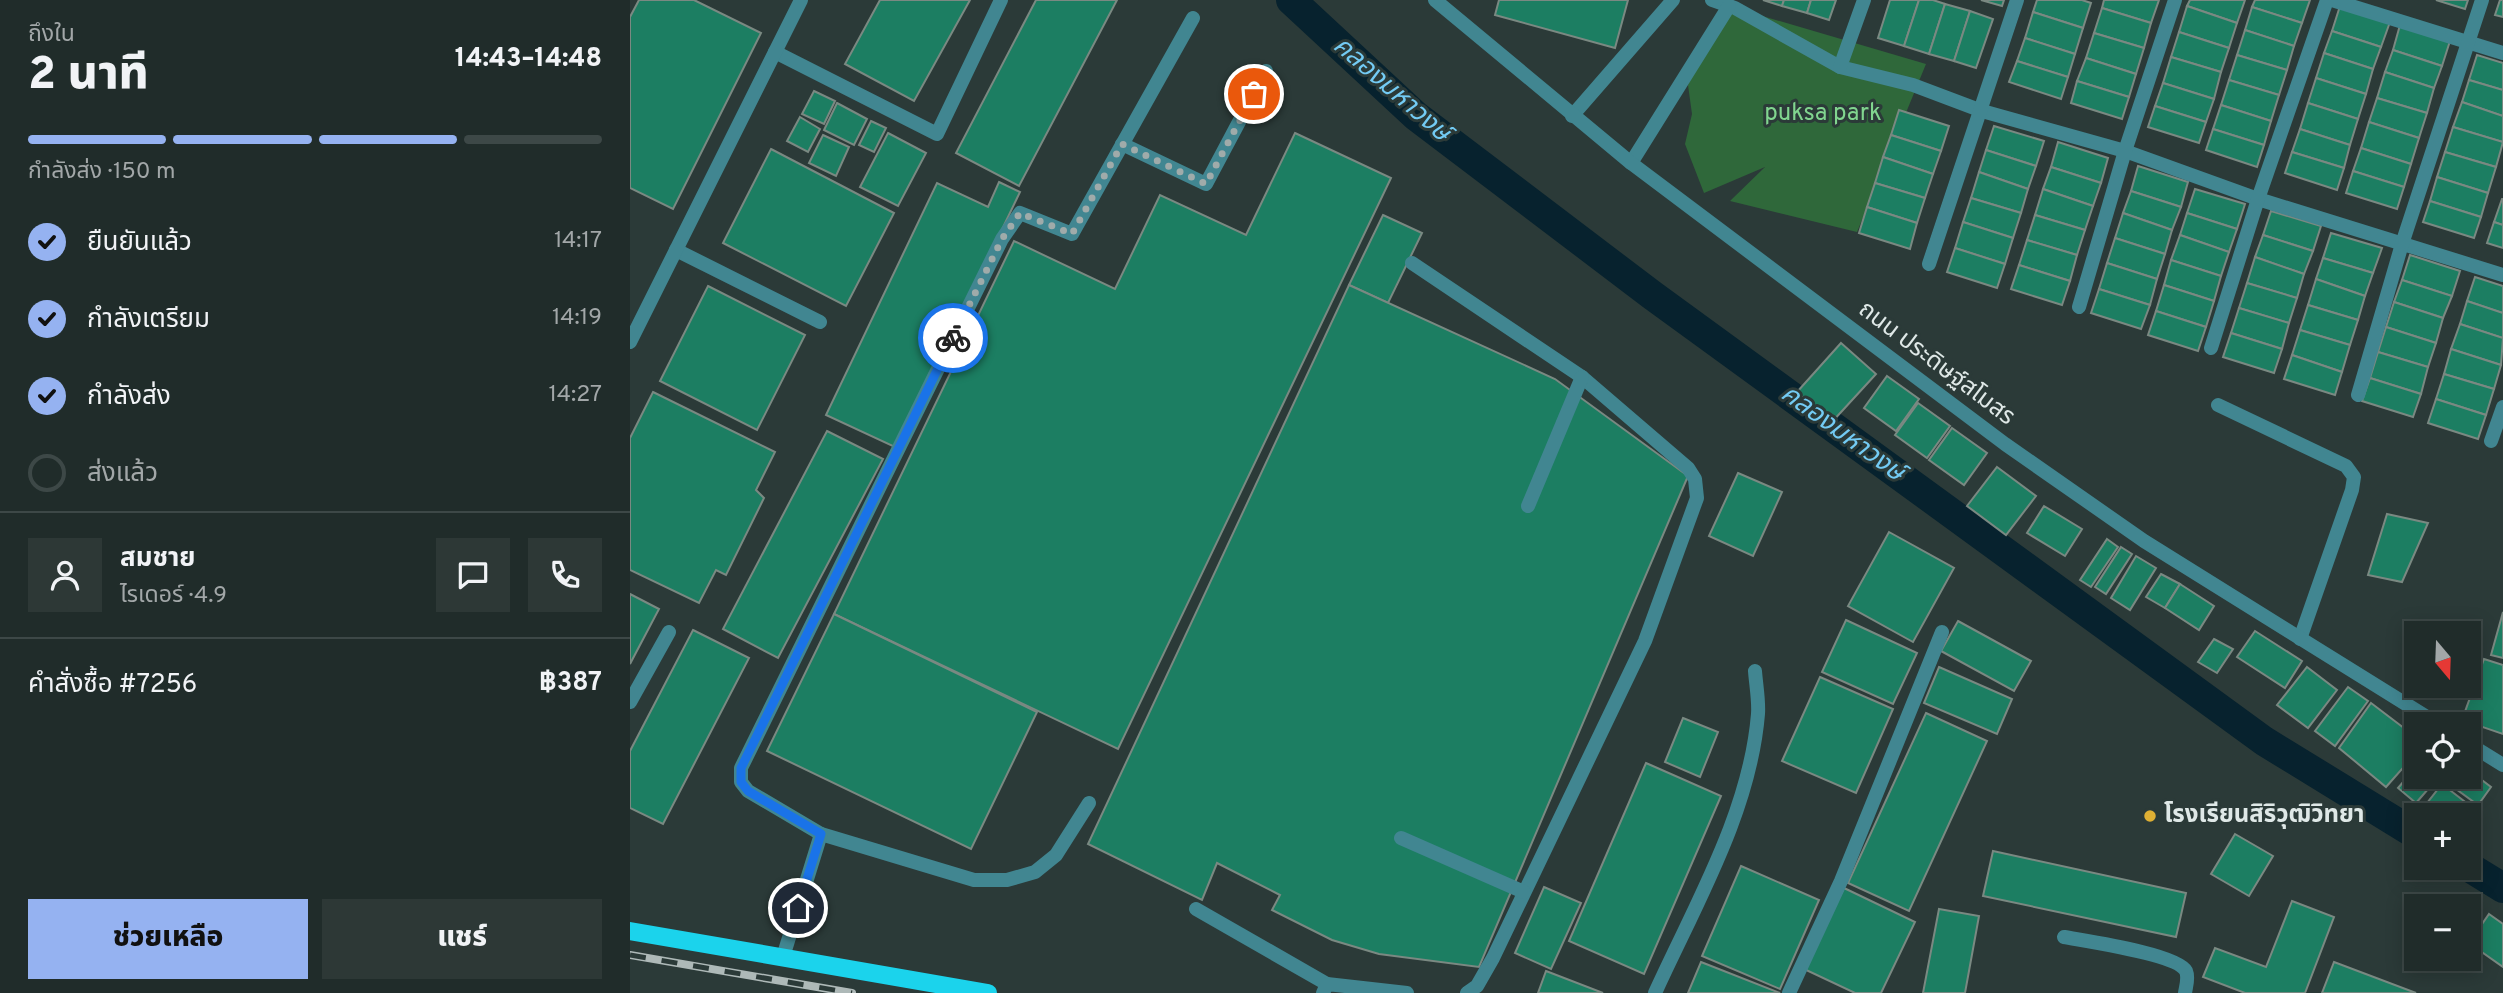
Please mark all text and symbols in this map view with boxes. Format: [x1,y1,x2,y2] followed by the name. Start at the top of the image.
[28,21,75,50] text: ถึงใน
[1326,30,1460,153] water label: คลองมหาวงษ์
[455,43,602,76] text: 14:43–14:48
[28,47,149,106] text: 2 นาที
[1224,64,1284,124] pin
[1235,75,1273,113] icon: bag
[1764,99,1882,129] park label: puksa park
[28,158,175,187] text: กำลังส่ง · 150 m
[28,223,66,261] icon: check
[87,227,192,260] text: ยืนยันแล้ว
[554,227,602,256] text: 14:17
[1852,295,2020,433] street label: ถนน ประดิษฐ์สโมสร
[28,300,66,338] icon: check
[918,303,988,373] courier
[87,304,210,337] text: กำลังเตรียม
[552,304,602,333] text: 14:19
[934,319,972,357] icon: bike
[28,377,66,415] icon: check
[1774,378,1914,493] water label: คลองมหาวงษ์
[87,381,171,414] text: กำลังส่ง
[549,381,602,410] text: 14:27
[87,458,158,491] text: ส่งแล้ว
[28,538,102,612] button: person
[436,538,510,612] button: chat
[528,538,602,612] button: phone
[120,543,196,576] text: สมชาย
[120,582,227,611] text: ไรเดอร์ · 4.9
[2404,621,2482,698] north arrow
[2404,621,2481,971] map controls
[539,667,602,700] text: ฿387
[28,669,197,702] text: คำสั่งซื้อ #7256
[2404,712,2481,789] button: locate
[2164,801,2364,831] place label: โรงเรียนสิริวุฒิวิทยา
[2404,803,2481,880] button: +
[2142,808,2158,824] marker: โรงเรียนสิริวุฒิวิทยา
[768,878,828,938] pin
[779,889,817,927] icon: home
[2404,894,2481,971] button: −
[28,899,308,979] button: ช่วยเหลือ
[322,899,602,979] button: แชร์

